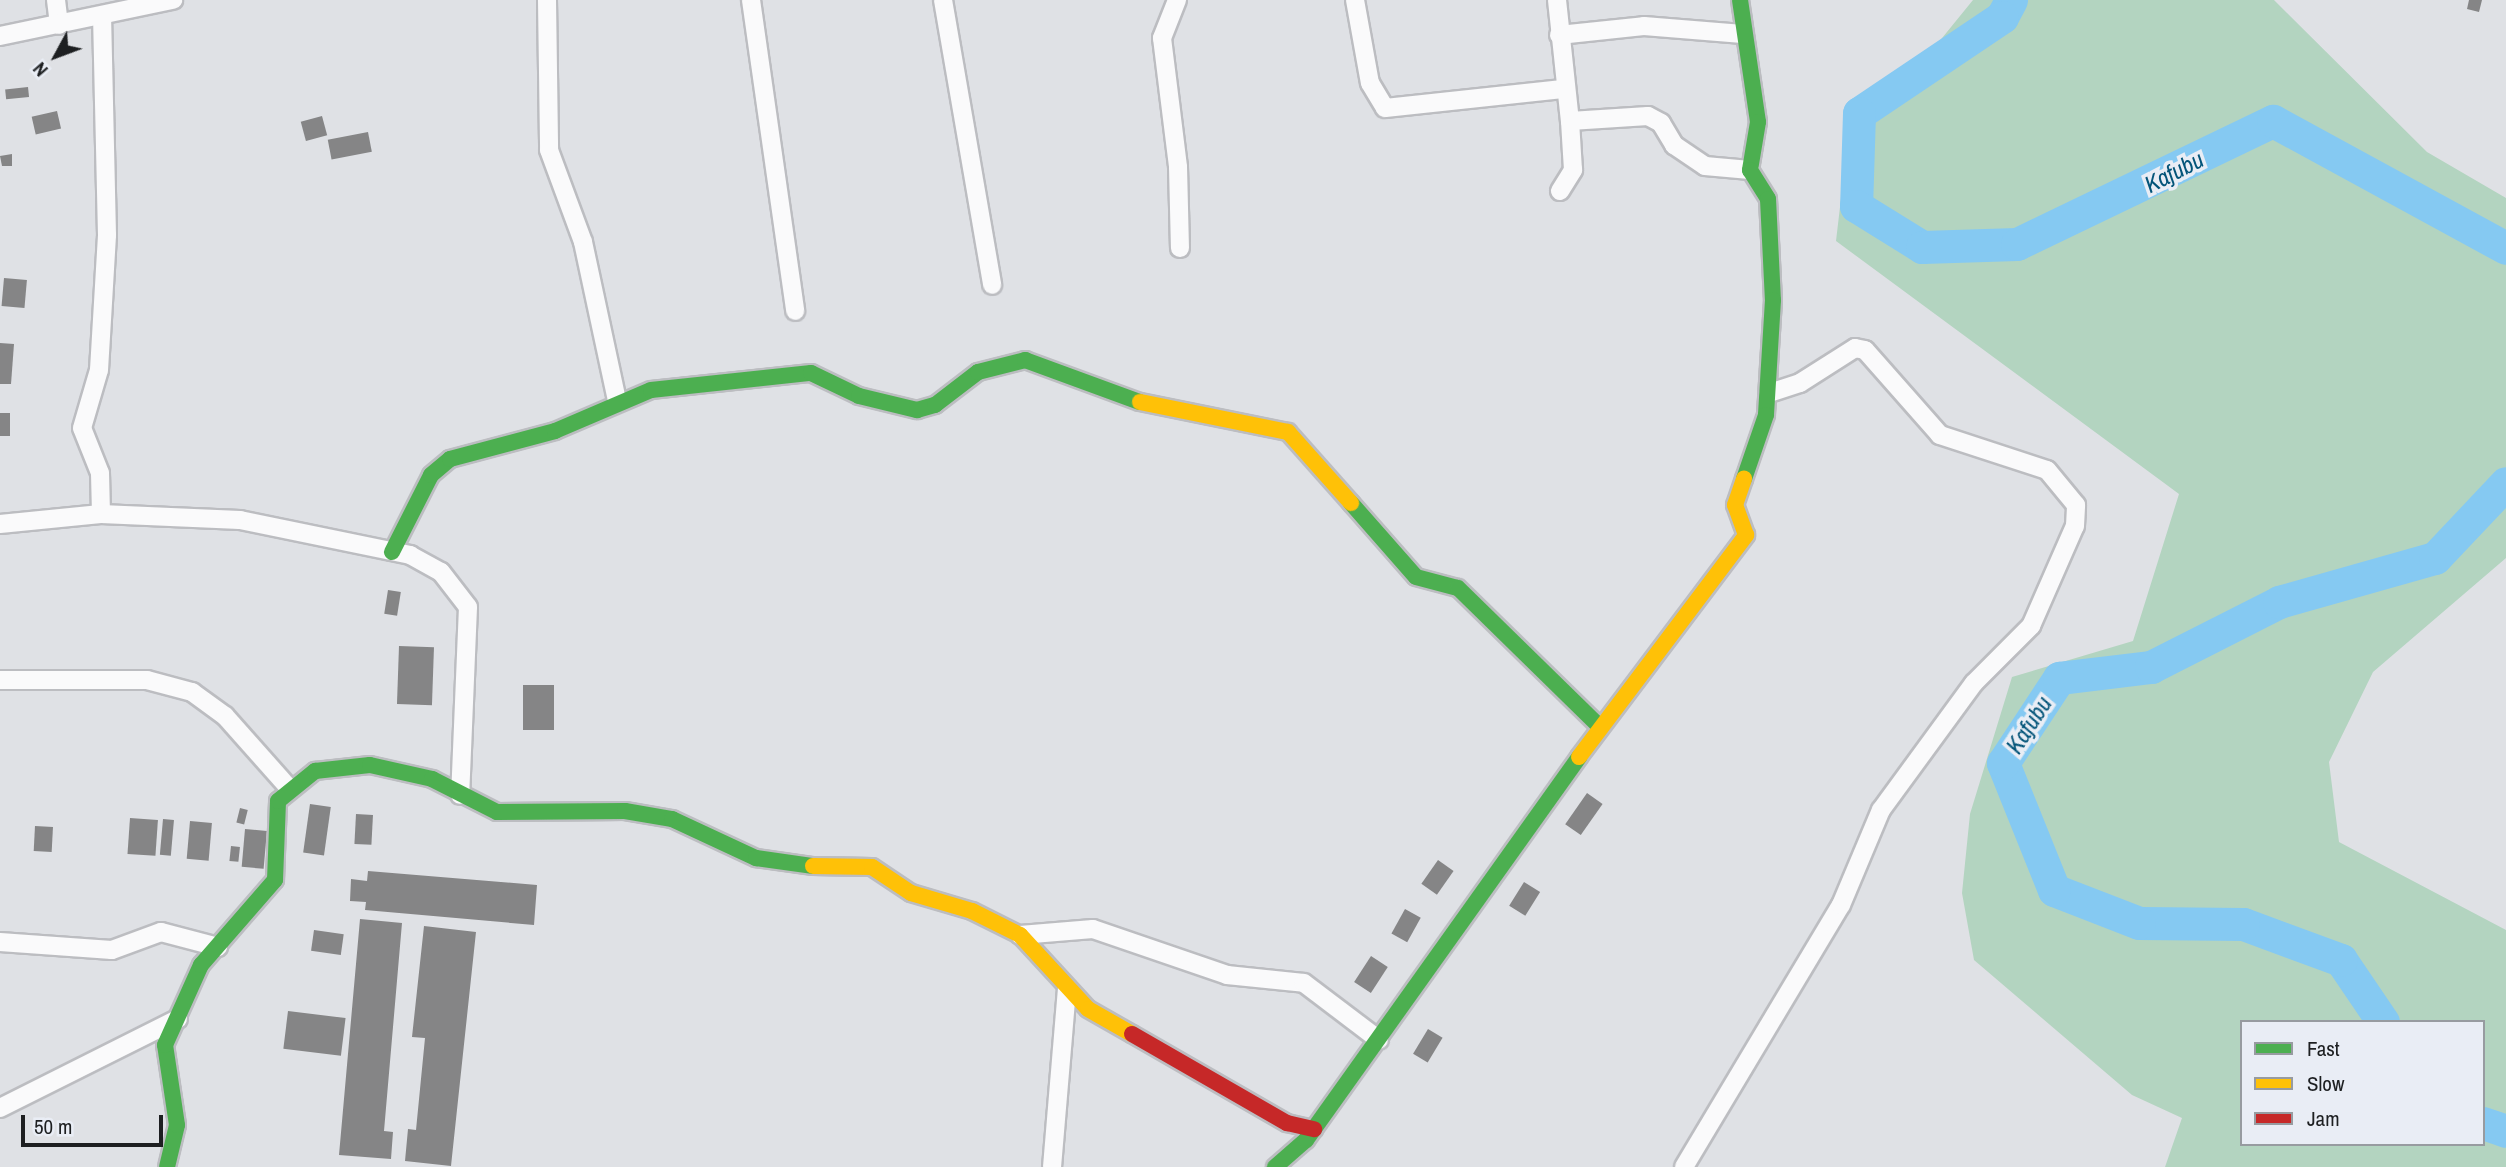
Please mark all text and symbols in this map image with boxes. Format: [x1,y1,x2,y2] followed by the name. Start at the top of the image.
[21,21,91,91] north arrow
[27,57,54,83] text: N
[2140,145,2208,199] water label: Kafubu
[2000,691,2058,759] water label: Kafubu
[2240,1020,2485,1146] legend
[2307,1034,2340,1063] text: Fast
[2307,1069,2344,1098] text: Slow
[24,1100,166,1144] scale bar
[2307,1104,2340,1133] text: Jam
[34,1112,72,1141] text: 50 m

